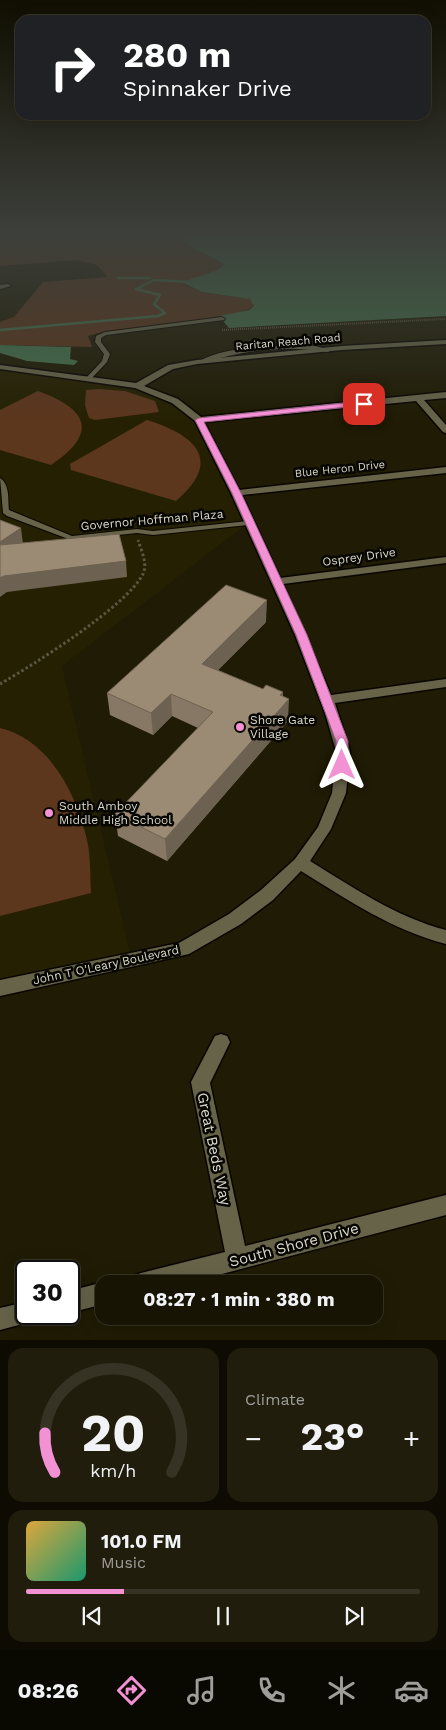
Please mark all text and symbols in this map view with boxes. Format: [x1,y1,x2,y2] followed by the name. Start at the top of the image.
[123,34,231,76] text: 280 m
[40,35,105,100] icon: right
[123,76,292,101] text: Spinnaker Drive
[235,331,341,353] street label: Raritan Reach Road
[343,383,385,425] pin
[350,390,378,418] icon: arrive
[294,458,386,480] street label: Blue Heron Drive
[80,507,224,533] street label: Governor Hoffman Plaza
[321,545,397,569] street label: Osprey Drive
[250,713,315,741] place label: Shore Gate Village
[234,721,246,733] marker: Shore Gate Village
[315,738,367,790] position arrow
[59,799,172,827] place label: South Amboy Middle High School
[43,807,55,819] marker: South Amboy Middle High School
[32,943,180,987] street label: John T O'Leary Boulevard
[193,1091,235,1207] street label: Great Beds Way
[227,1219,361,1271] street label: South Shore Drive
[15,1260,80,1325] speed limit sign: 30
[143,1288,335,1311] text: 08:27 · 1 min · 380 m
[245,1390,305,1409] text: Climate
[81,1403,146,1464] text: 20
[301,1415,365,1459] text: 23°
[245,1422,262,1455] text: −
[403,1422,420,1455] text: +
[90,1460,137,1481] text: km/h
[101,1530,182,1553] text: 101.0 FM
[101,1553,146,1572] text: Music
[78,1602,106,1630] icon: previous
[209,1602,237,1630] icon: pause
[340,1602,368,1630] icon: next
[114,1673,149,1708] icon: directions
[184,1673,219,1708] icon: music
[254,1673,289,1708] icon: phone
[324,1673,359,1708] icon: climate
[394,1673,429,1708] icon: car
[17,1678,79,1703] text: 08:26

